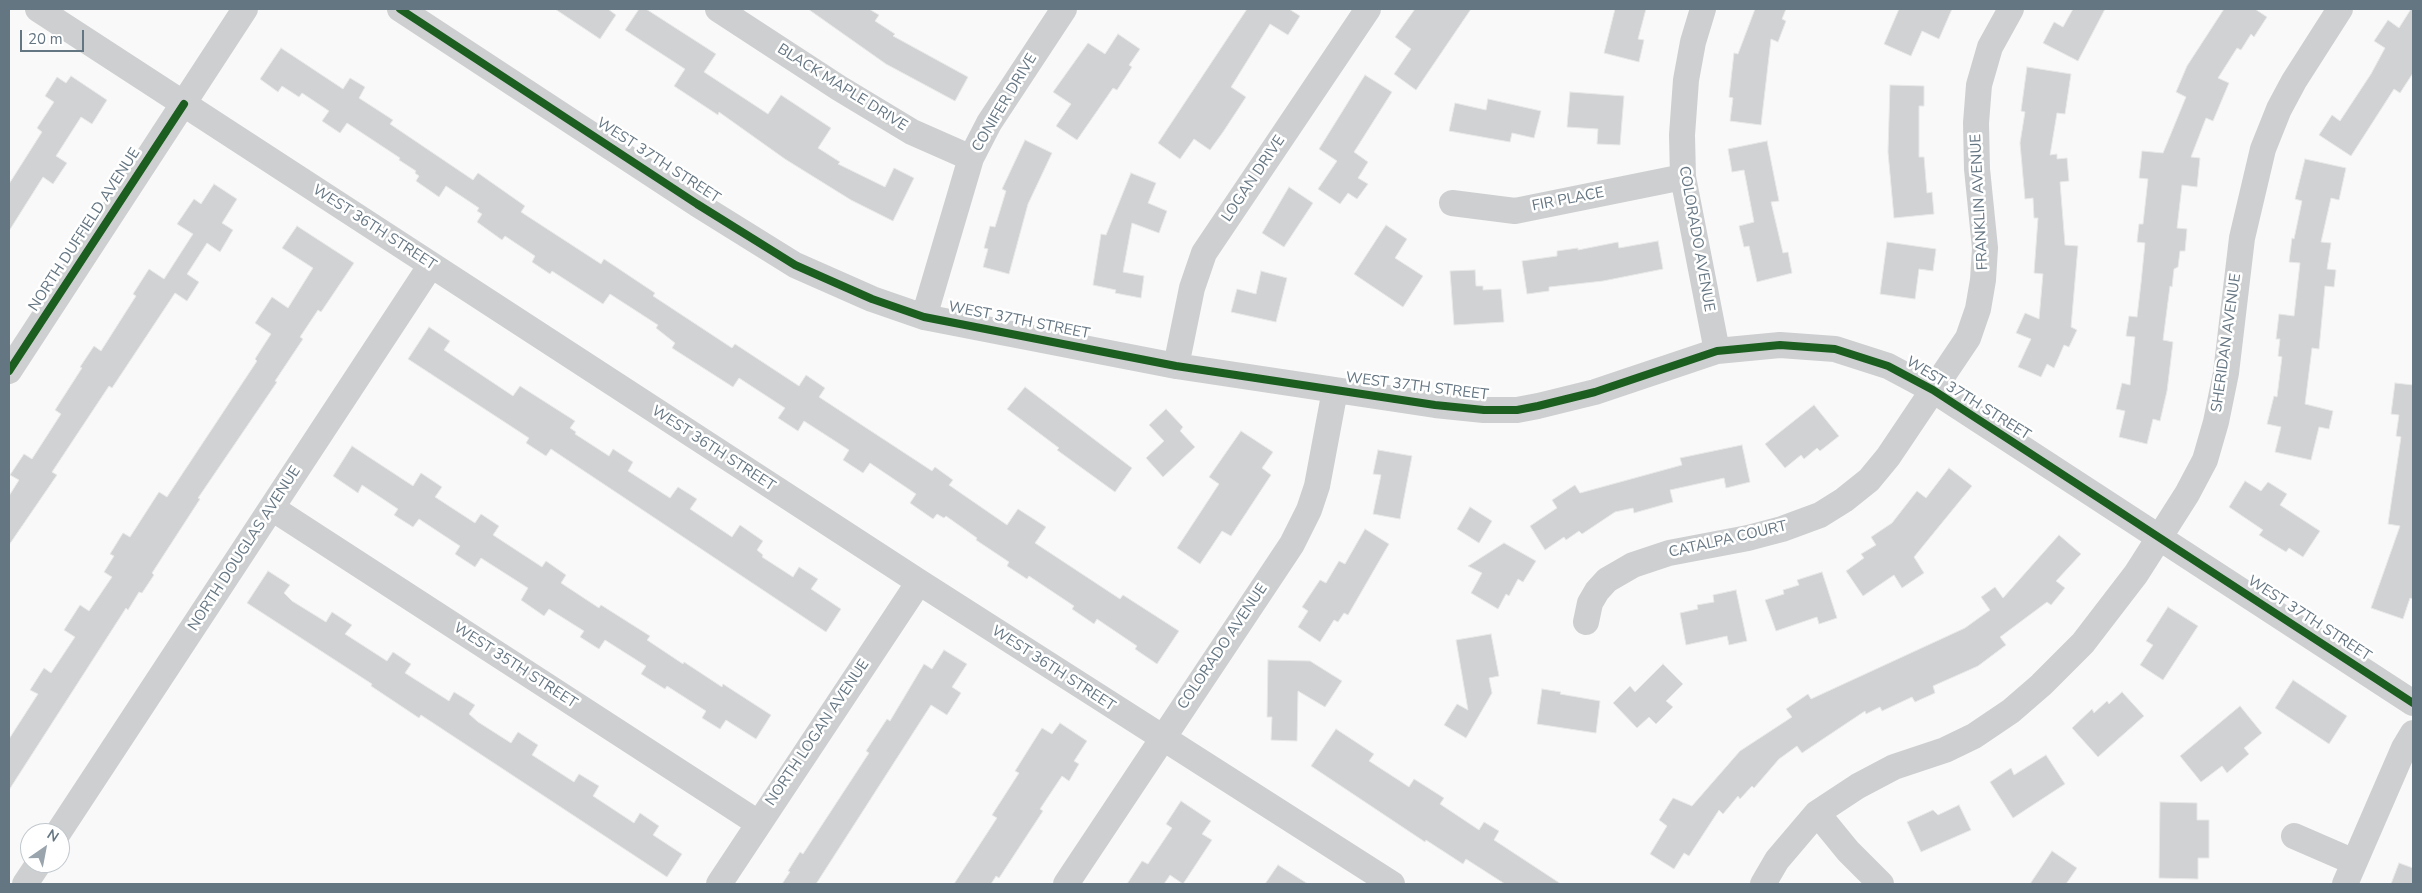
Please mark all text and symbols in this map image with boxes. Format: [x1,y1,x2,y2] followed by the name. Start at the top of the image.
[22,20,86,52] scale bar
[28,29,63,49] text: 20 m
[774,41,910,135] street label: BLACK MAPLE DRIVE
[969,51,1041,155] street label: CONIFER DRIVE
[593,114,723,208] street label: WEST 37TH STREET
[1219,133,1289,225] street label: LOGAN DRIVE
[1967,133,1993,271] street label: FRANKLIN AVENUE
[25,145,145,315] street label: NORTH DUFFIELD AVENUE
[1674,165,1718,313] street label: COLORADO AVENUE
[309,181,439,275] street label: WEST 36TH STREET
[1531,184,1605,216] street label: FIR PLACE
[2208,272,2246,414] street label: SHERIDAN AVENUE
[947,298,1091,344] street label: WEST 37TH STREET
[1902,353,2034,445] street label: WEST 37TH STREET
[1345,369,1489,405] street label: WEST 37TH STREET
[648,402,778,496] street label: WEST 36TH STREET
[185,463,305,635] street label: NORTH DOUGLAS AVENUE
[1667,518,1789,562] street label: CATALPA COURT
[2244,572,2374,666] street label: WEST 37TH STREET
[1174,581,1272,713] street label: COLORADO AVENUE
[450,619,580,713] street label: WEST 35TH STREET
[988,622,1118,716] street label: WEST 36TH STREET
[762,656,874,810] street label: NORTH LOGAN AVENUE
[20,823,70,873] north arrow
[43,825,62,847] text: N

